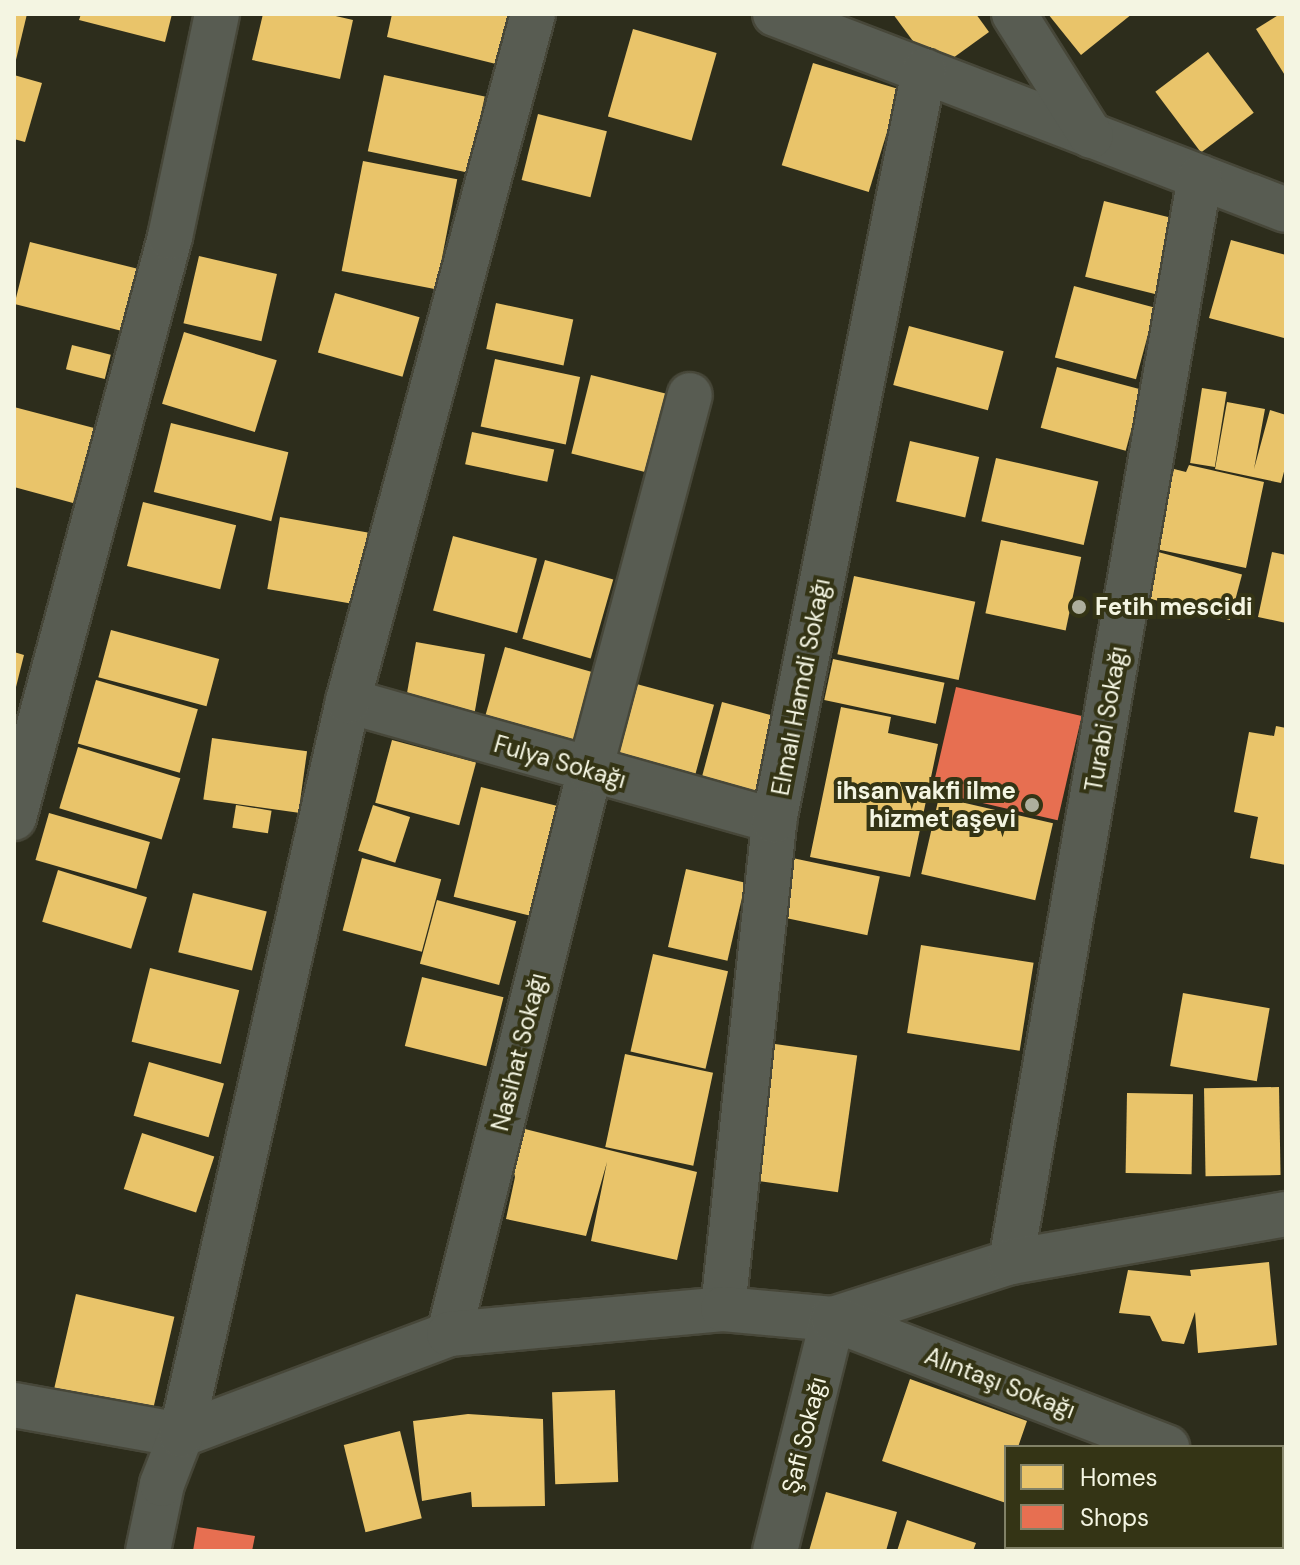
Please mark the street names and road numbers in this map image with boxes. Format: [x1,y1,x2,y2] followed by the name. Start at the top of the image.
[766,576,836,798] street label: Elmalı Hamdi Sokağı
[1079,644,1133,794] street label: Turabi Sokağı
[491,729,629,795] street label: Fulya Sokağı
[485,970,553,1134] street label: Nasihat Sokağı
[921,1341,1079,1425] street label: Alıntaşı Sokağı
[776,1374,832,1496] street label: Şafi Sokağı

